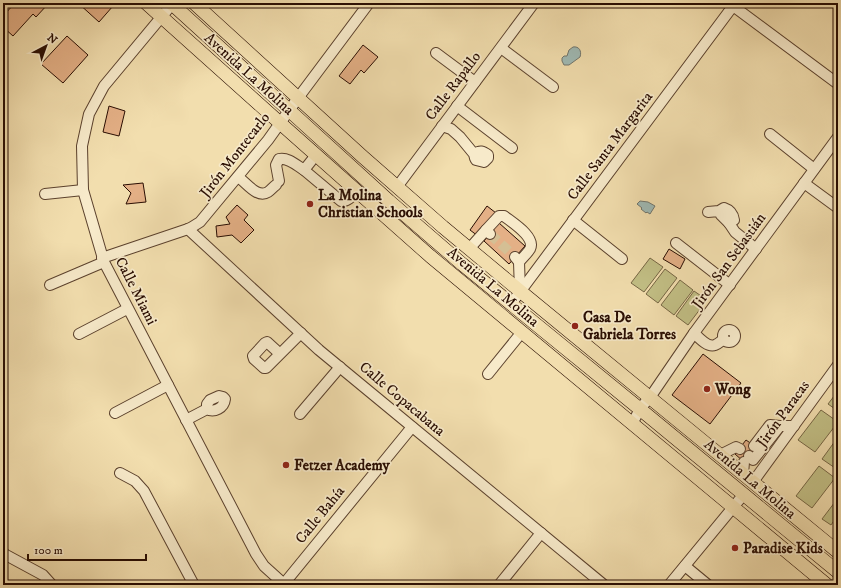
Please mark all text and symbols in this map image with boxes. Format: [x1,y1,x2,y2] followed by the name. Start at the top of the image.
[26,26,66,66] north arrow
[200,29,298,120] street label: Avenida La Molina
[44,31,60,47] text: N
[421,48,485,124] street label: Calle Rapallo
[563,87,657,204] street label: Calle Santa Margarita
[195,109,274,203] street label: Jirón Montecarlo
[318,186,423,222] place label: La Molina Christian Schools
[305,199,315,209] marker: La Molina Christian Schools
[687,209,770,314] street label: Jirón San Sebastián
[443,243,543,331] street label: Avenida La Molina
[111,254,161,328] street label: Calle Miami
[583,308,676,344] place label: Casa De Gabriela Torres
[570,321,580,331] marker: Casa De Gabriela Torres
[355,358,449,441] street label: Calle Copacabana
[751,377,814,453] street label: Jirón Paracas
[714,380,751,399] place label: Wong
[702,384,712,394] marker: Wong
[700,435,800,523] street label: Avenida La Molina
[294,456,391,475] place label: Fetzer Academy
[281,460,291,470] marker: Fetzer Academy
[291,482,349,548] street label: Calle Bahía
[28,536,146,562] scale bar
[743,539,823,558] place label: Paradise Kids
[34,543,63,558] text: 100 m
[730,543,740,553] marker: Paradise Kids

